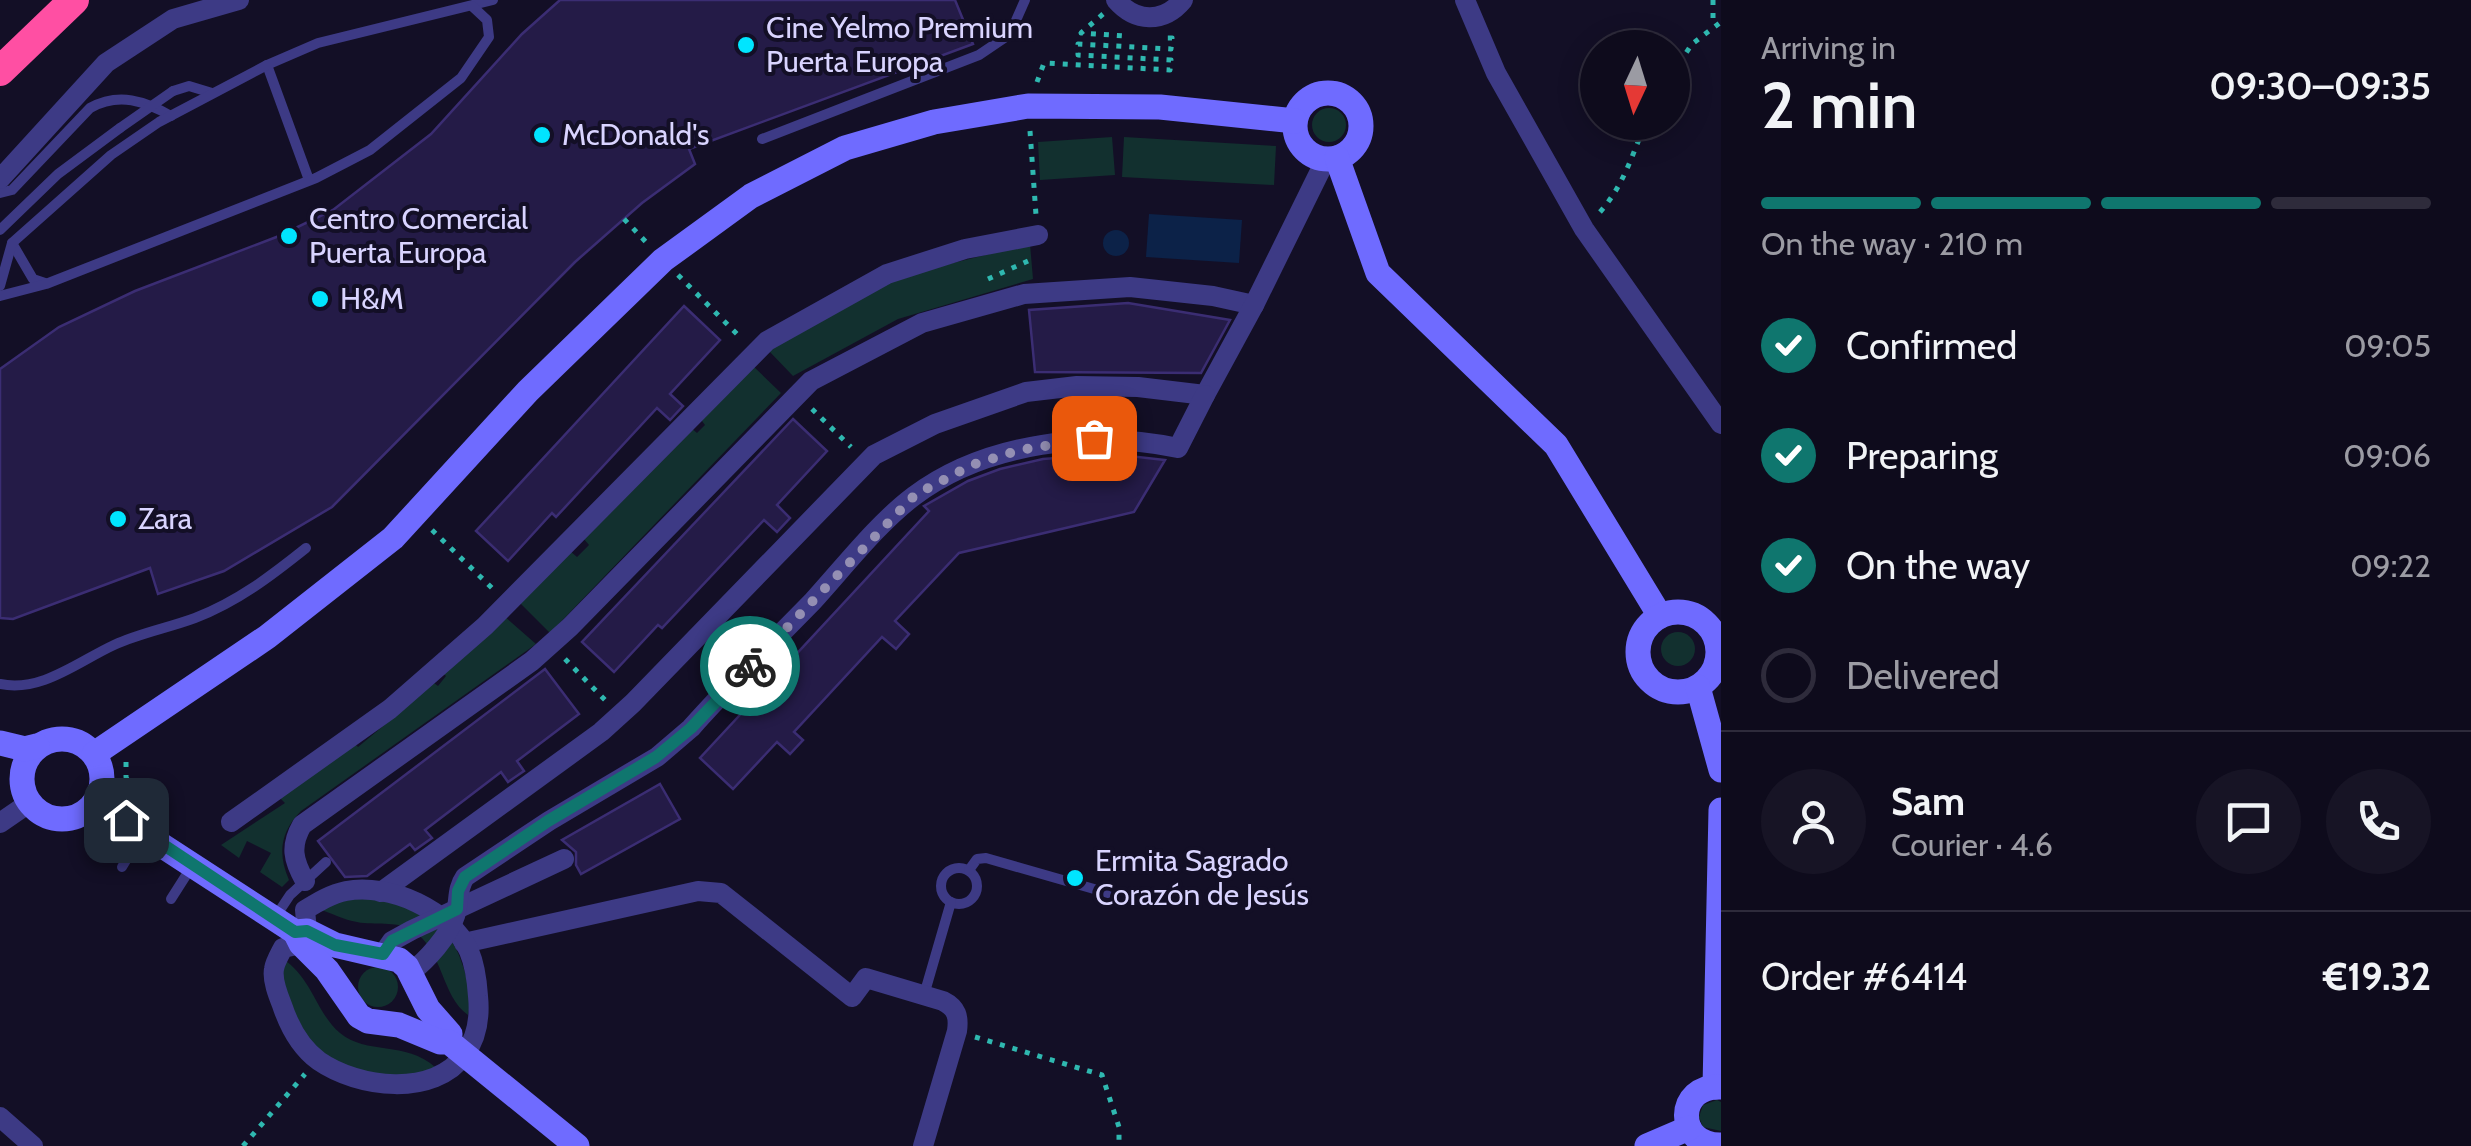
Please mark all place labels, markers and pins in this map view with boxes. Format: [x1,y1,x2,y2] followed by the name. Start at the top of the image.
[766,9,1033,80] place label: Cine Yelmo Premium Puerta Europa
[735,34,757,56] marker: Cine Yelmo Premium Puerta Europa
[562,116,709,153] place label: McDonald's
[531,124,553,146] marker: McDonald's
[309,200,528,271] place label: Centro Comercial Puerta Europa
[278,225,300,247] marker: Centro Comercial Puerta Europa
[340,280,404,317] place label: H&M
[309,288,331,310] marker: H&M
[1052,396,1137,481] pin
[138,500,193,537] place label: Zara
[107,508,129,530] marker: Zara
[84,778,169,863] pin
[1095,842,1309,913] place label: Ermita Sagrado Corazón de Jesús
[1064,867,1086,889] marker: Ermita Sagrado Corazón de Jesús

